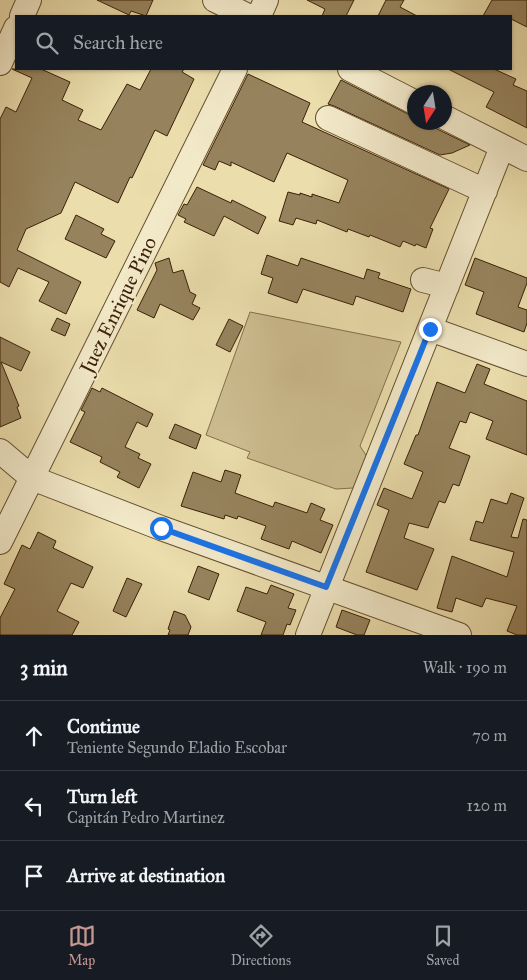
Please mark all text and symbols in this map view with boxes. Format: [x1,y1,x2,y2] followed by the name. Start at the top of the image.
[15,15,512,70] search box
[33,29,61,57] icon: search
[73,31,163,54] text: Search here
[407,85,452,130] north arrow
[74,233,162,379] street label: Juez Enrique Pino
[419,318,442,341] route end
[150,517,173,540] route start
[20,655,68,681] text: 3 min
[423,658,507,677] text: Walk · 190 m
[67,715,140,738] text: Continue
[20,722,48,750] icon: ahead
[472,726,507,745] text: 70 m
[67,738,287,757] text: Teniente Segundo Eladio Escobar
[67,785,137,808] text: Turn left
[20,792,48,820] icon: left
[467,796,507,815] text: 120 m
[67,808,225,827] text: Capitán Pedro Martinez
[20,862,48,890] icon: arrive
[67,864,225,887] text: Arrive at destination
[68,922,96,969] tab: Map
[231,922,291,969] tab: Directions
[426,922,459,969] tab: Saved

